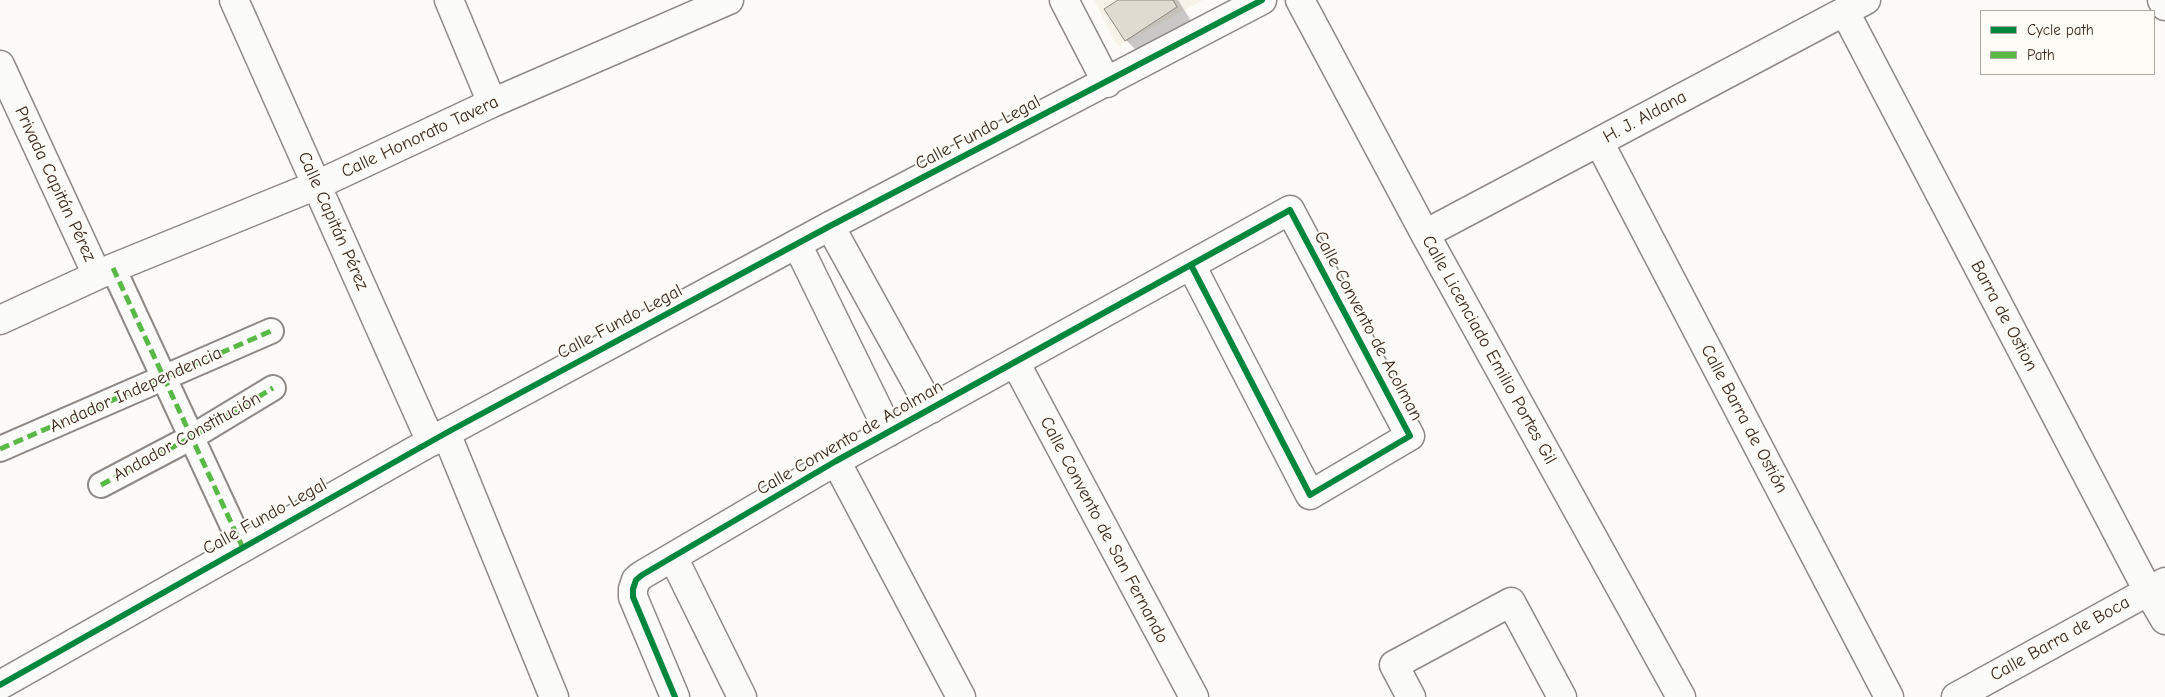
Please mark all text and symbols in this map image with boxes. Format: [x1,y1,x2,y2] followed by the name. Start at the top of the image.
[1980,10,2155,75] legend
[2027,21,2094,39] text: Cycle path
[2027,46,2055,64] text: Path
[1600,86,1690,148] street label: H. J. Aldana
[338,91,502,183] street label: Calle Honorato Tavera
[912,91,1044,175] street label: Calle Fundo Legal
[10,103,100,265] street label: Privada Capitán Pérez
[293,149,373,293] street label: Calle Capitán Pérez
[1309,228,1427,424] street label: Calle Convento de Acolman
[1417,232,1561,468] street label: Calle Licenciado Emilio Portes Gil
[1966,257,2042,375] street label: Barra de Ostion
[554,280,686,364] street label: Calle Fundo Legal
[1696,341,1792,497] street label: Calle Barra de Ostión
[47,342,225,438] street label: Andador Independencia
[753,376,947,500] street label: Calle Convento de Acolman
[109,387,265,487] street label: Andador Constitución
[1035,413,1173,647] street label: Calle Convento de San Fernando
[199,474,331,560] street label: Calle Fundo Legal
[1986,592,2134,686] street label: Calle Barra de Boca

